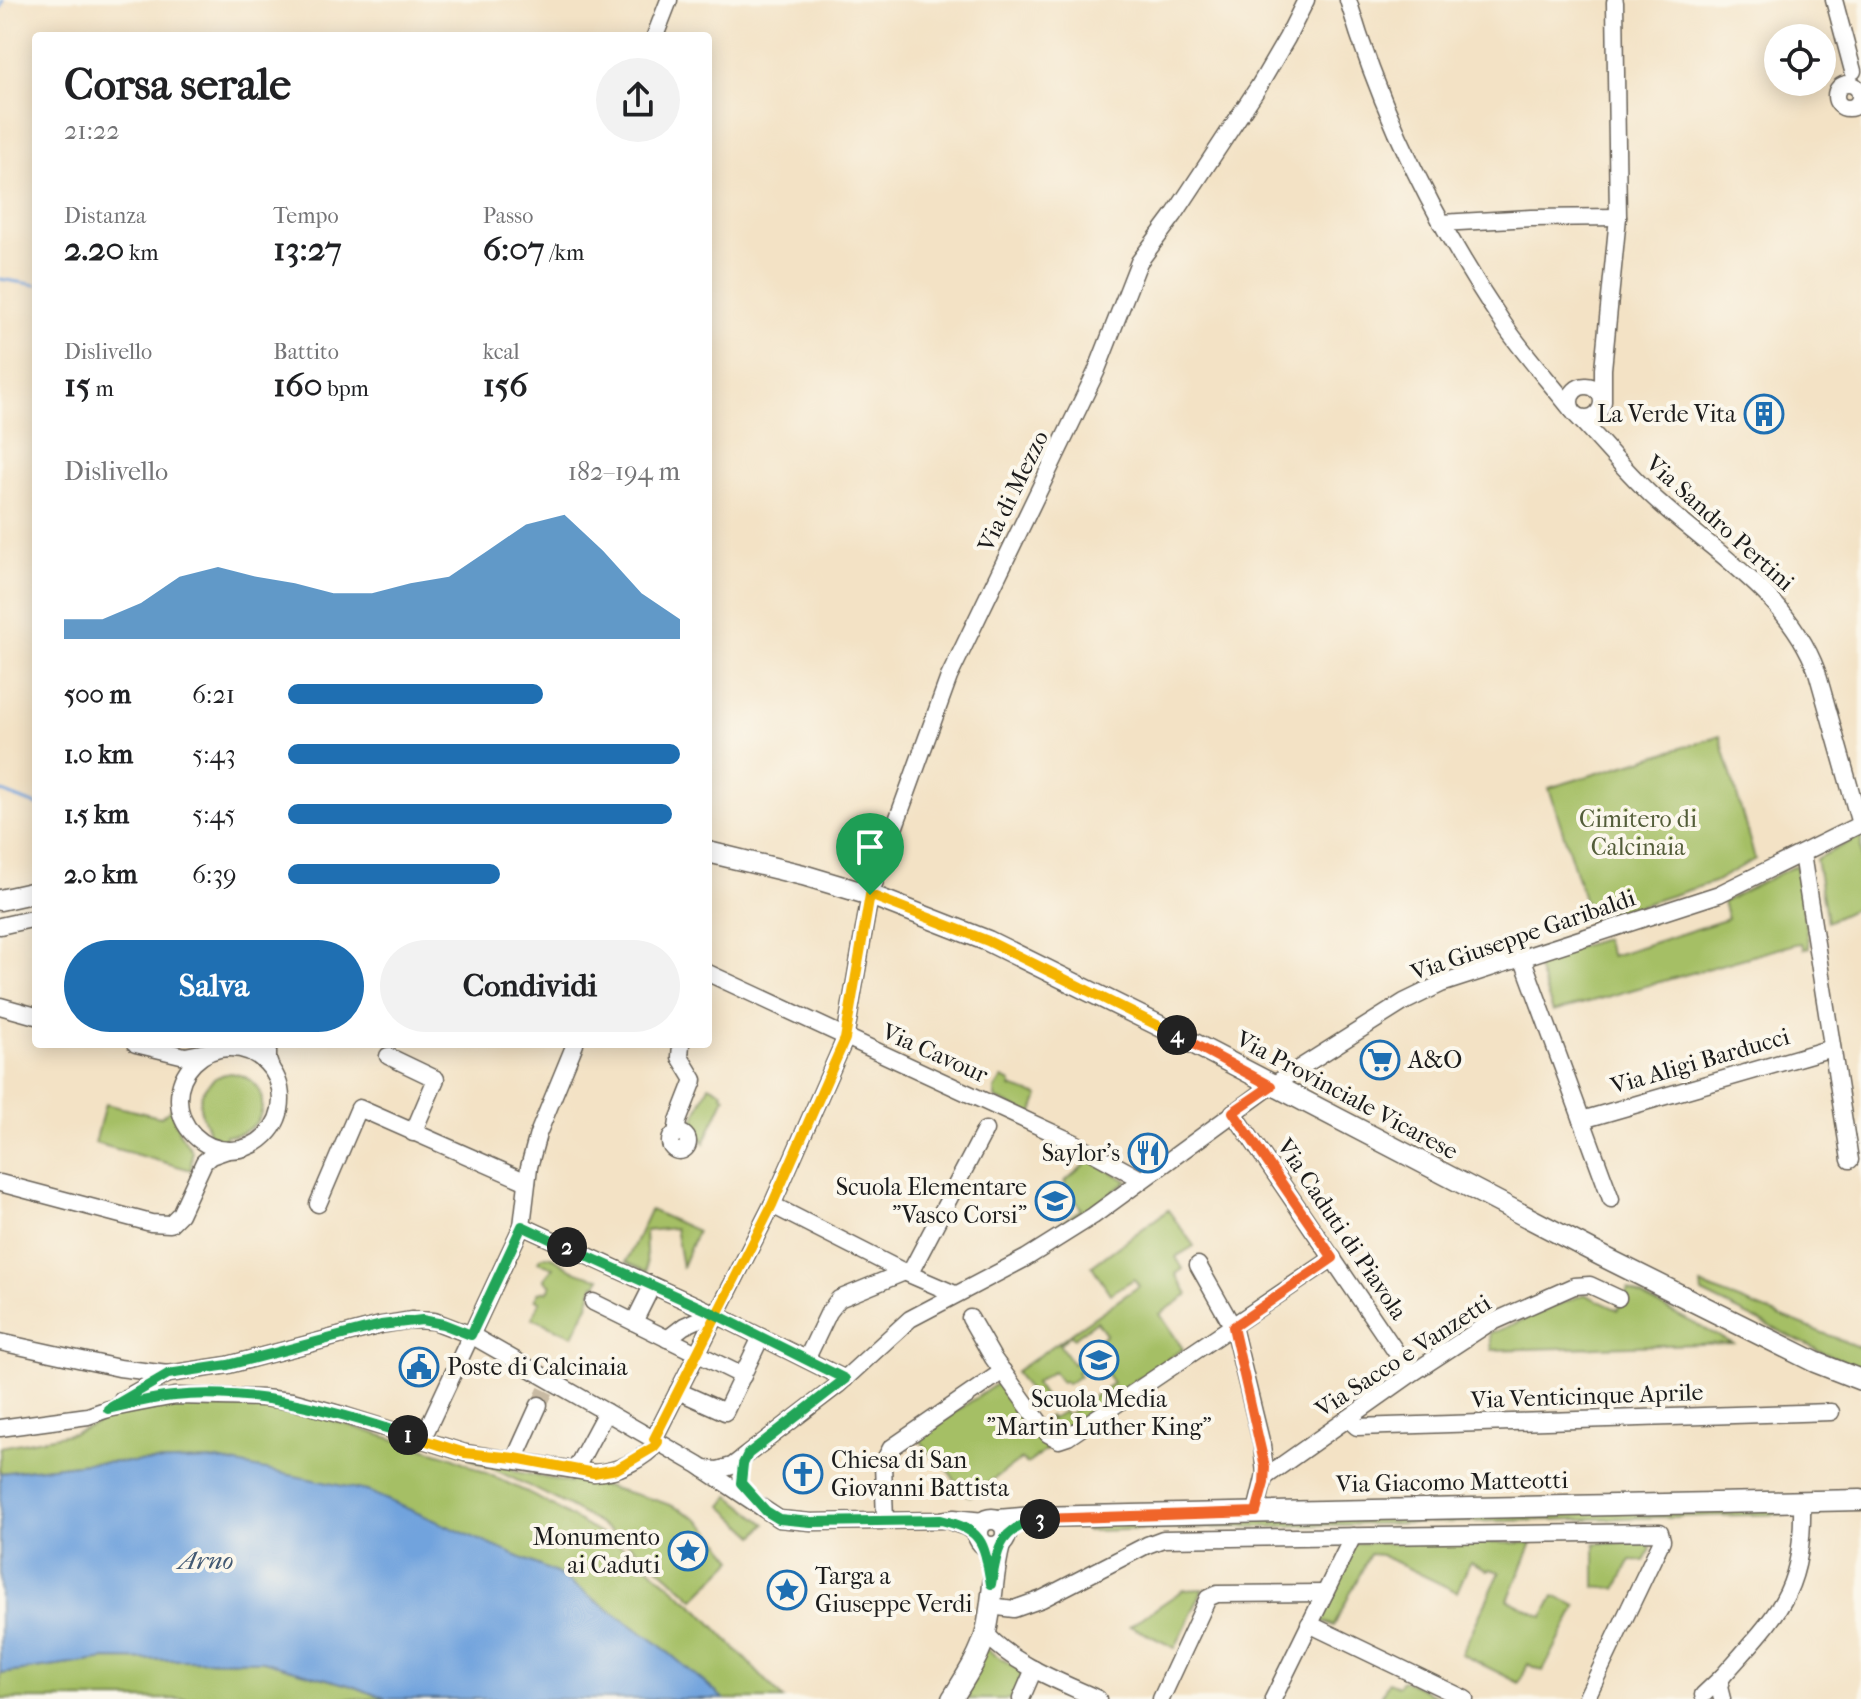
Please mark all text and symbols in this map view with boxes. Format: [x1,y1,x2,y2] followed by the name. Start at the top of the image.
[1764,24,1836,96] map controls
[1764,24,1836,96] button: locate
[596,58,680,142] button: share
[64,59,291,110] text: Corsa serale
[64,115,120,146] text: 21:22
[64,203,146,229] text: Distanza
[273,203,339,229] text: Tempo
[483,203,533,229] text: Passo
[64,229,124,269] text: 2.20
[273,229,342,269] text: 13:27
[483,229,544,269] text: 6:07
[124,240,159,266] text: km
[544,240,584,266] text: /km
[64,339,152,365] text: Dislivello
[273,339,339,365] text: Battito
[483,339,520,365] text: kcal
[64,365,91,405] text: 15
[273,365,323,405] text: 160
[483,365,528,405] text: 156
[91,376,114,402] text: m
[323,376,369,402] text: bpm
[1743,393,1785,435] building icon: La Verde Vita
[1597,400,1737,428] place label: La Verde Vita
[971,426,1054,557] street label: Via di Mezzo
[1639,449,1800,597] street label: Via Sandro Pertini
[64,456,168,487] text: Dislivello
[568,456,680,487] text: 182–194 m
[64,679,131,710] text: 500 m
[192,679,235,710] text: 6:21
[64,739,133,770] text: 1.0 km
[192,739,236,770] text: 5:43
[64,799,129,830] text: 1.5 km
[192,799,235,830] text: 5:45
[1579,805,1697,861] park label: Cimitero di Calcinaia
[836,813,904,895] pin
[848,825,892,869] icon: arrive
[64,859,137,890] text: 2.0 km
[192,859,237,890] text: 6:39
[1406,883,1639,987] street label: Via Giuseppe Garibaldi
[64,940,364,1032] button: Salva
[380,940,680,1032] button: Condividi
[1157,1015,1197,1055] pin: 4
[877,1017,993,1089] street label: Via Cavour
[1171,1022,1184,1048] text: 4
[1606,1022,1793,1100] street label: Via Aligi Barducci
[1230,1024,1463,1165] street label: Via Provinciale Vicarese
[1359,1039,1401,1081] supermarket icon: A&O
[1407,1046,1462,1074] place label: A&O
[1127,1132,1169,1174] restaurant icon: Saylor's
[1271,1132,1413,1326] street label: Via Caduti di Piavola
[1042,1139,1120,1167] place label: Saylor's
[836,1173,1027,1229] place label: Scuola Elementare "Vasco Corsi"
[1034,1180,1076,1222] school or university icon: Scuola Elementare "Vasco Corsi"
[547,1227,587,1267] pin: 2
[561,1234,573,1260] text: 2
[1309,1289,1496,1424] street label: Via Sacco e Vanzetti
[1078,1339,1120,1381] school or university icon: Scuola Media "Martin Luther King"
[398,1346,440,1388] public building icon: Poste di Calcinaia
[447,1353,628,1381] place label: Poste di Calcinaia
[1469,1378,1704,1414] street label: Via Venticinque Aprile
[986,1385,1212,1441] place label: Scuola Media "Martin Luther King"
[388,1415,428,1455] pin: 1
[404,1422,412,1448] text: 1
[831,1446,1010,1502] place label: Chiesa di San Giovanni Battista
[782,1453,824,1495] church icon: Chiesa di San Giovanni Battista
[1335,1466,1568,1498] street label: Via Giacomo Matteotti
[1020,1499,1060,1539] pin: 3
[1035,1506,1045,1532] text: 3
[533,1523,660,1579] place label: Monumento ai Caduti
[667,1530,709,1572] place icon: Monumento ai Caduti
[175,1545,234,1576] water label: Arno
[815,1562,972,1618] place label: Targa a Giuseppe Verdi
[766,1569,808,1611] place icon: Targa a Giuseppe Verdi

